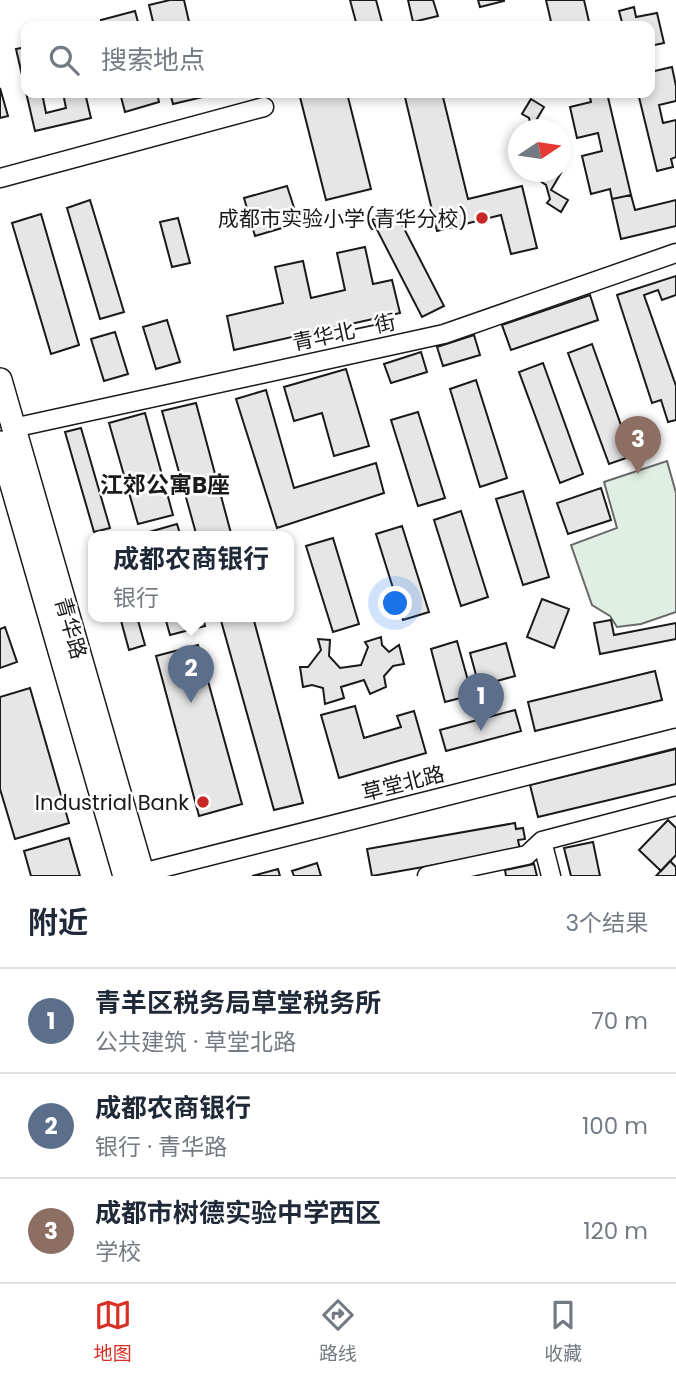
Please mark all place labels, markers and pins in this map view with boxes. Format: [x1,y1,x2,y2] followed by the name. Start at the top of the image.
[218,204,468,233] place label: 成都市实验小学(青华分校)
[474,210,490,226] marker: 成都市实验小学(青华分校)
[615,416,661,474] pin: 3
[168,645,214,703] pin: 2
[458,673,504,731] pin: 1
[35,788,189,817] place label: Industrial Bank
[195,794,211,810] marker: Industrial Bank

